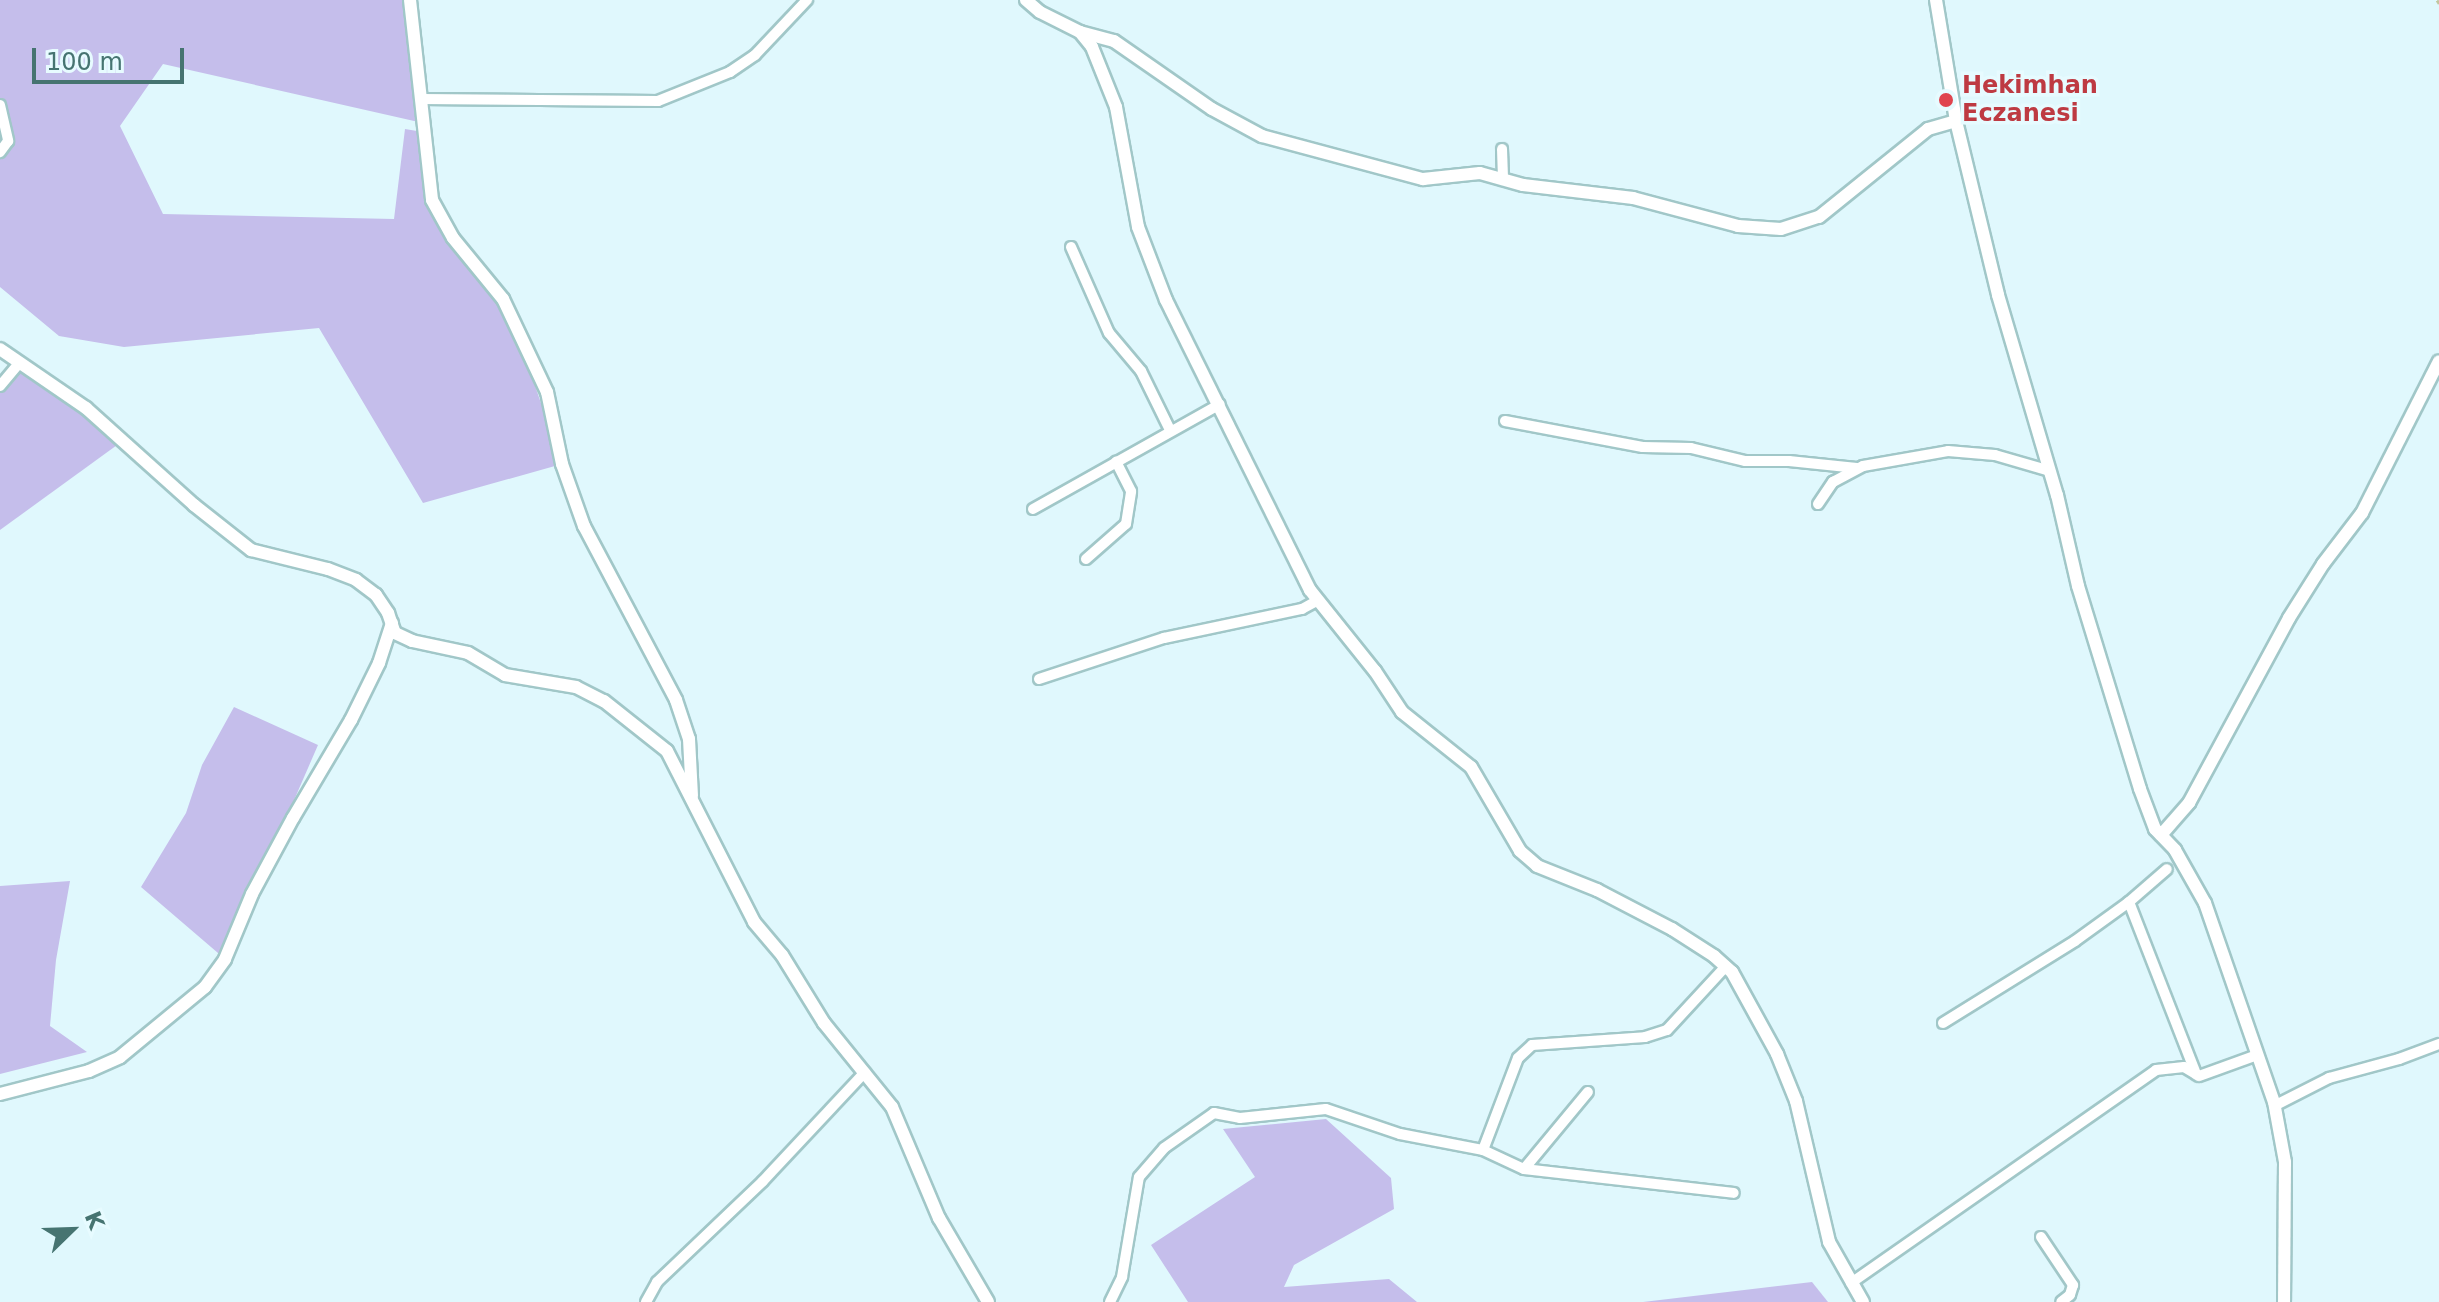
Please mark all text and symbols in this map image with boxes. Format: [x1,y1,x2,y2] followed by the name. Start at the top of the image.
[36,32,188,82] scale bar
[46,48,123,76] text: 100 m
[1962,72,2098,128] place label: Hekimhan Eczanesi
[1937,91,1955,109] marker: Hekimhan Eczanesi
[32,1190,112,1270] north arrow
[80,1208,109,1233] text: K

